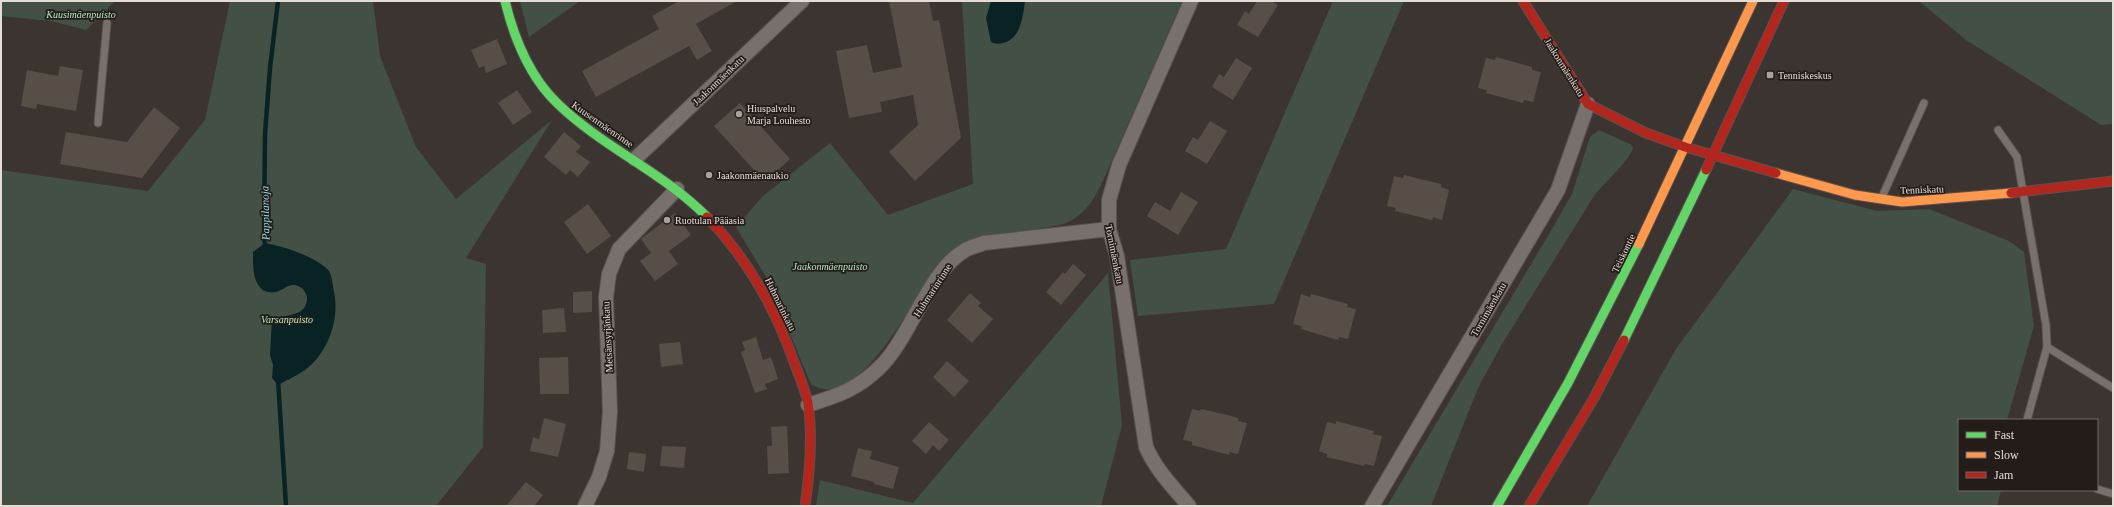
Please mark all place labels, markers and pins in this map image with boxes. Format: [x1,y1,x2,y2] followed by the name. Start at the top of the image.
[1765,70,1775,80] marker: Tenniskeskus
[1778,70,1832,81] place label: Tenniskeskus
[747,103,811,126] place label: Hiuspalvelu Marja Louhesto
[734,109,744,119] marker: Hiuspalvelu Marja Louhesto
[704,170,714,180] marker: Jaakonmäenaukio
[717,170,789,181] place label: Jaakonmäenaukio
[662,215,672,225] marker: Ruotulan Pääasia
[675,215,745,226] place label: Ruotulan Pääasia

